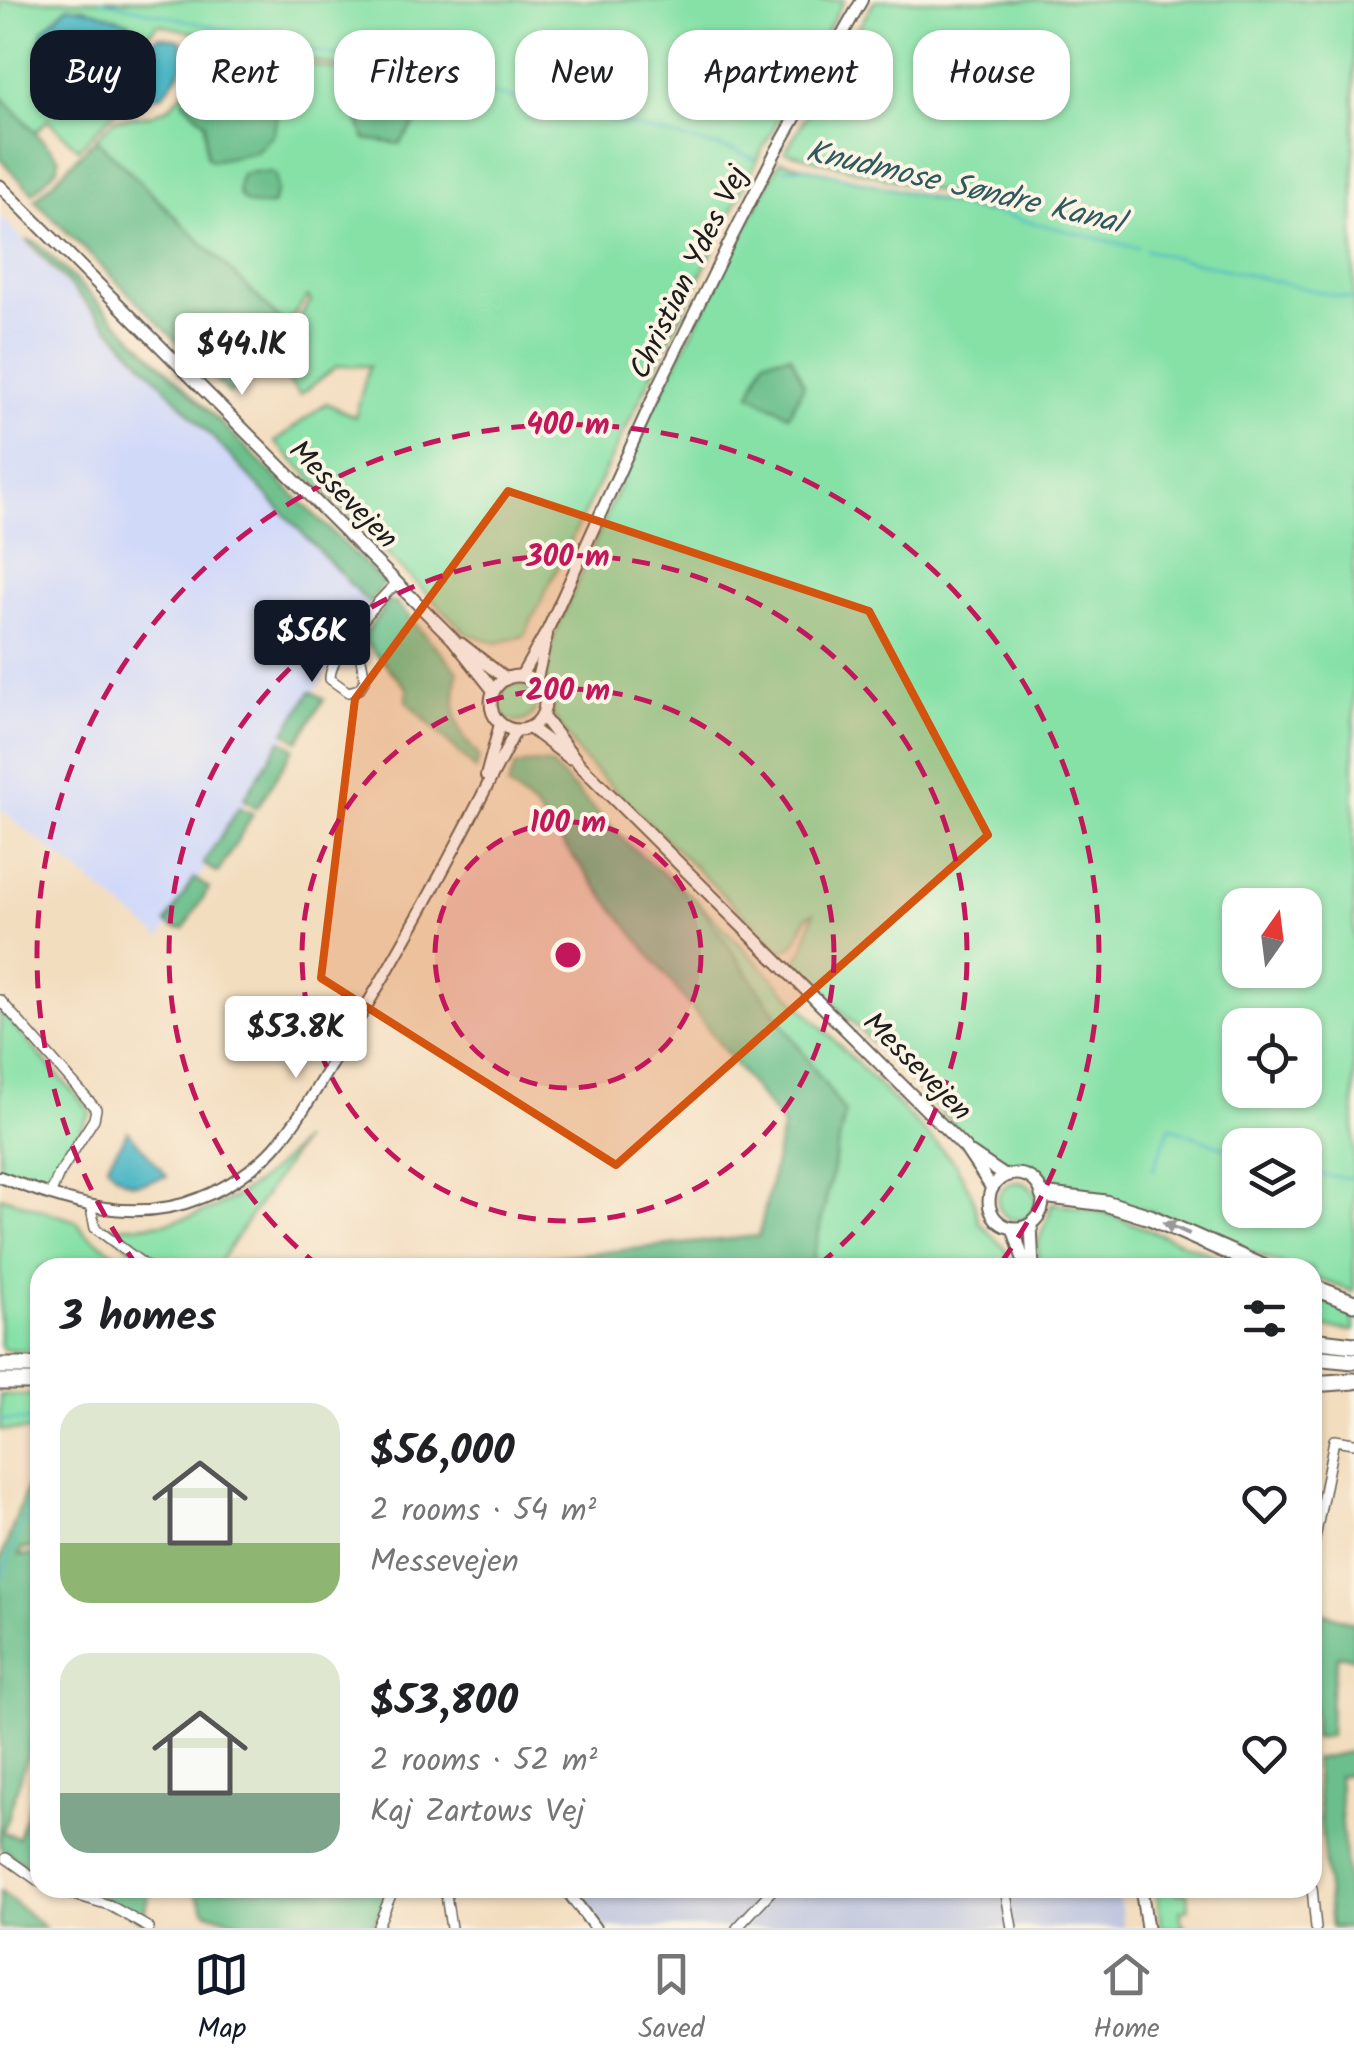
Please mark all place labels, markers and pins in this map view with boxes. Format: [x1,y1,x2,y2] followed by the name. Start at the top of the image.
[161,313,323,398] pin: $44.1K
[253,600,371,685] pin: $56K
[550,937,586,973] centre of rings
[215,996,377,1081] pin: $53.8K

